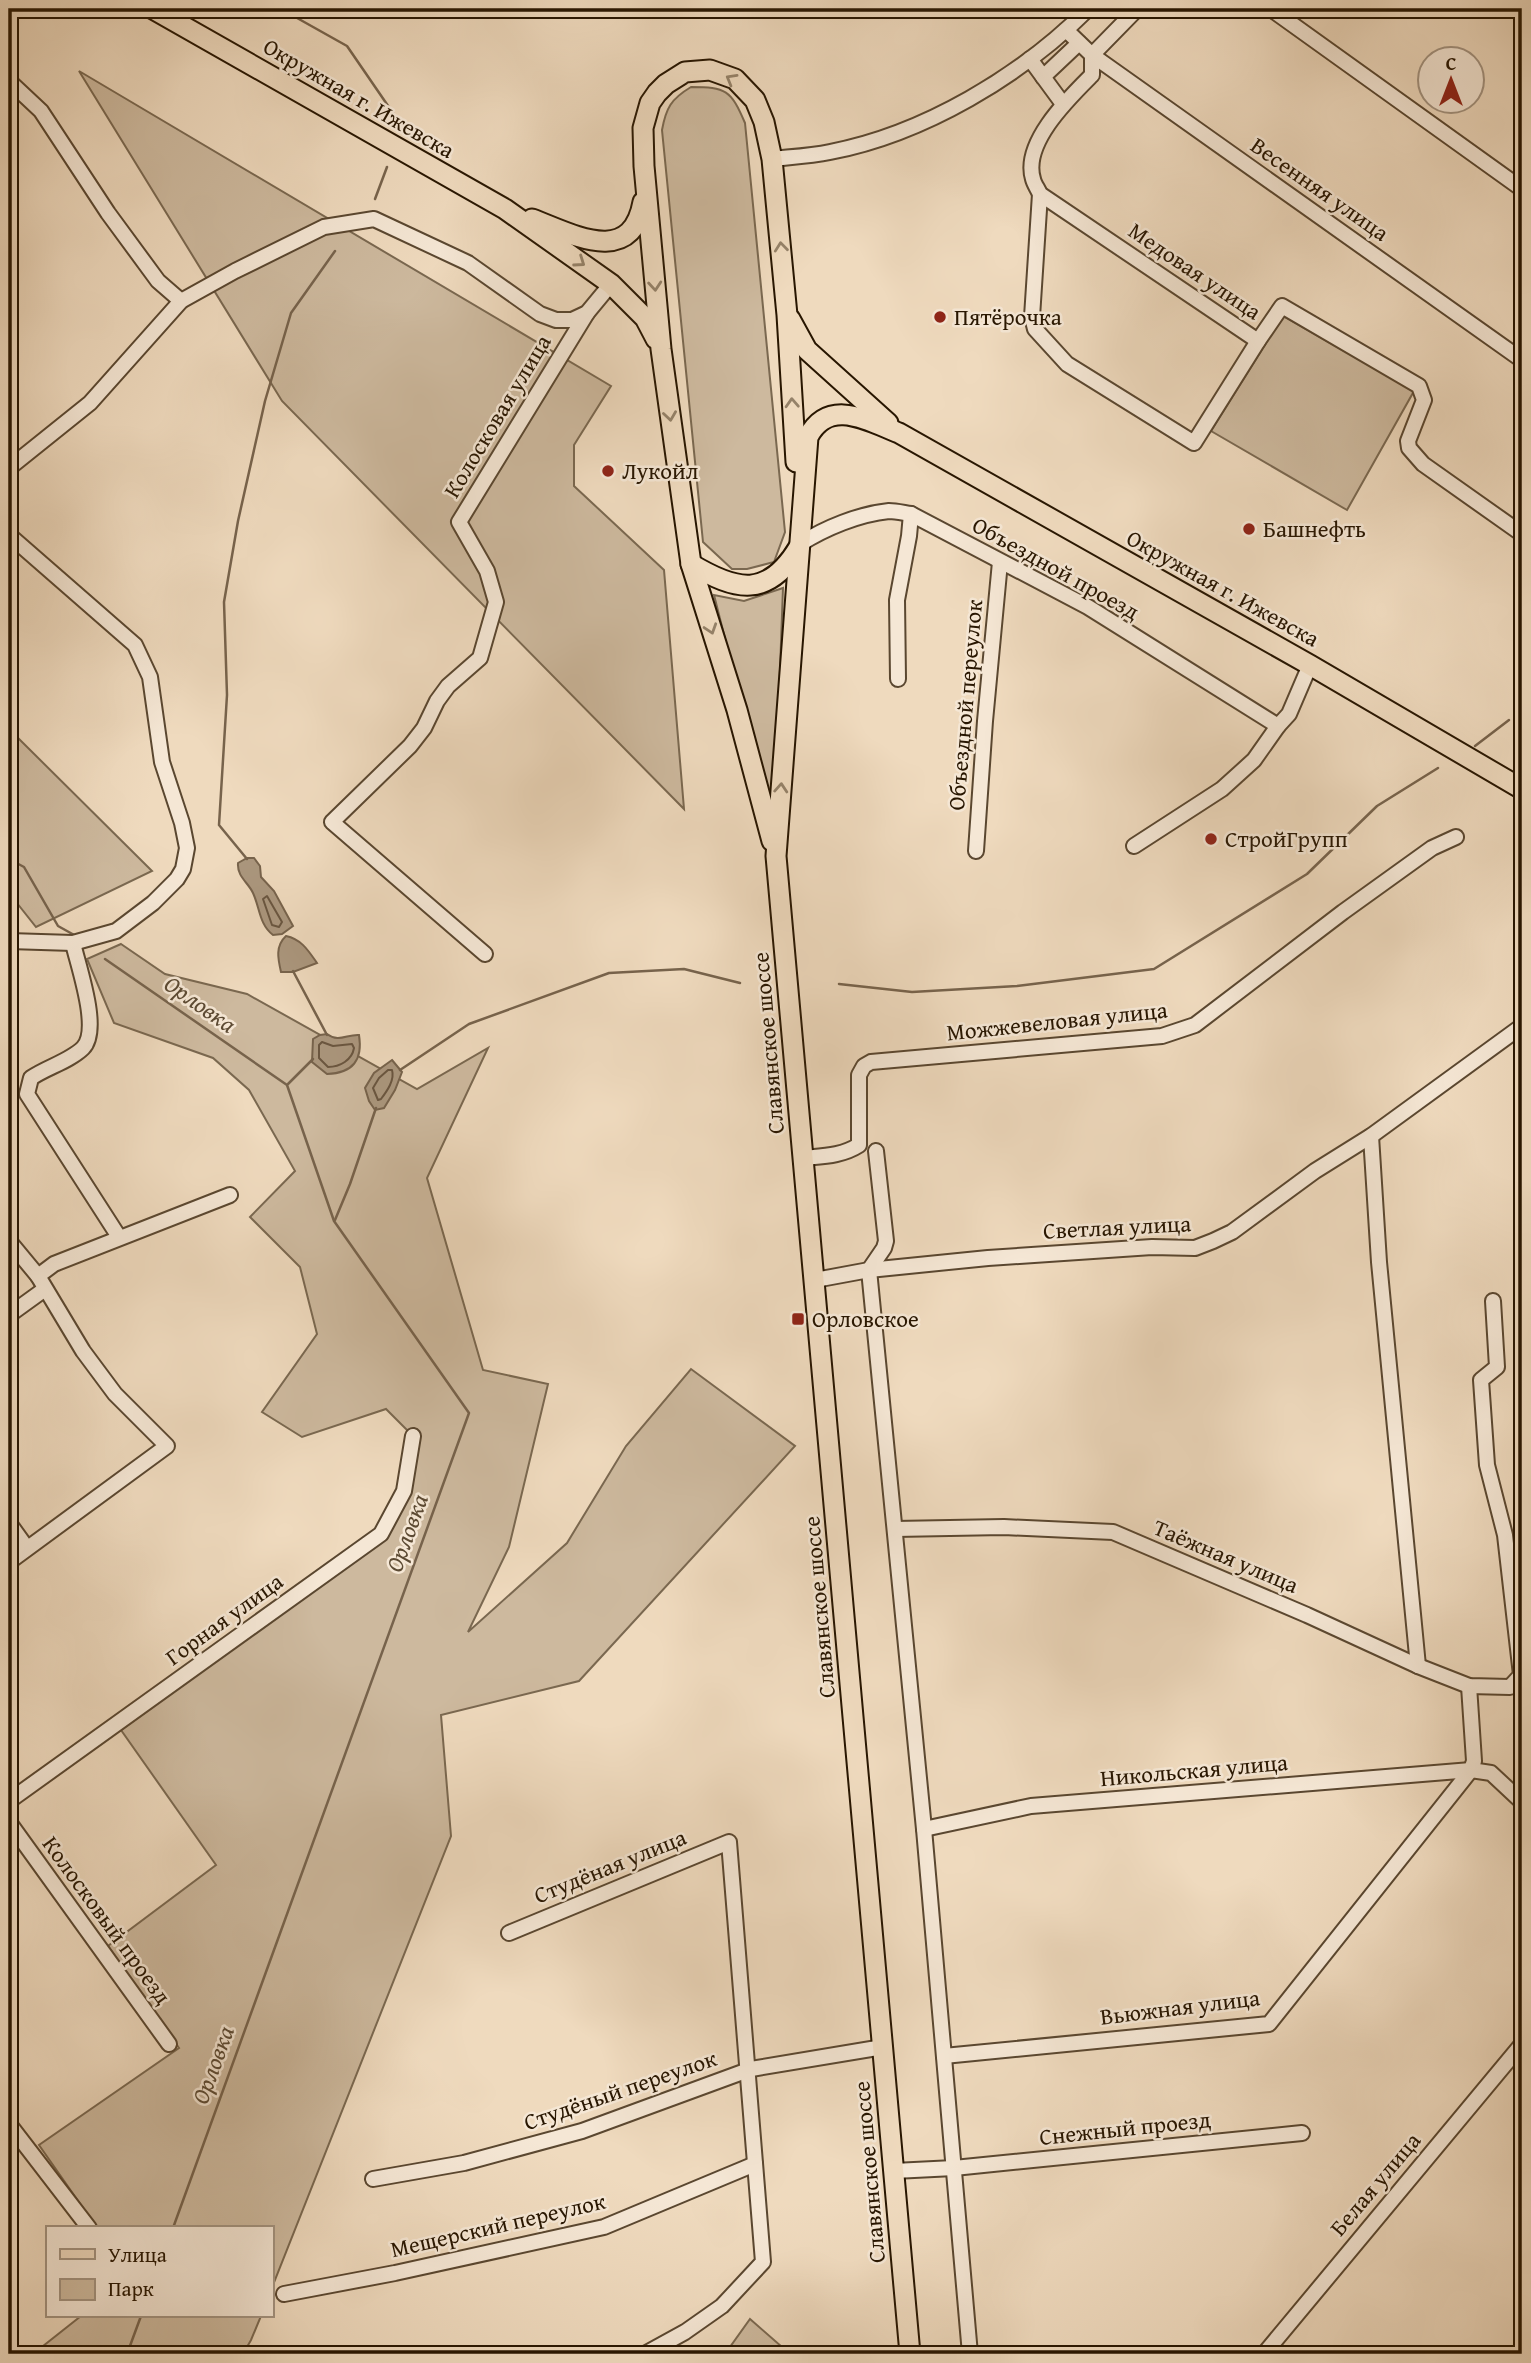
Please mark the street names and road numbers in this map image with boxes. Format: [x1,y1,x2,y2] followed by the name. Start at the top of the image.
[258,29,461,166] street label: Окружная г. Ижевска
[1244,129,1396,249] street label: Весенняя улица
[1122,214,1268,327] street label: Медовая улица
[435,328,558,504] street label: Колосковая улица
[967,508,1146,627] street label: Объездной проезд
[1121,521,1326,654] street label: Окружная г. Ижевска
[939,598,990,812] street label: Объездной переулок
[743,951,792,1135] street label: Славянское шоссе
[945,993,1169,1048] street label: Можжевеловая улица
[1042,1206,1192,1247] street label: Светлая улица
[1149,1510,1304,1601] street label: Таёжная улица
[794,1515,843,1699] street label: Славянское шоссе
[158,1565,289,1673] street label: Горная улица
[1099,1745,1289,1794] street label: Никольская улица
[529,1820,691,1911] street label: Студёная улица
[35,1829,180,2011] street label: Колосковый проезд
[1098,1980,1262,2033] street label: Вьюжная улица
[519,2041,721,2138] street label: Студёный переулок
[844,2080,893,2264] street label: Славянское шоссе
[1038,2102,1213,2153] street label: Снежный проезд
[1321,2125,1428,2243] street label: Белая улица
[387,2184,609,2265] street label: Мещерский переулок

